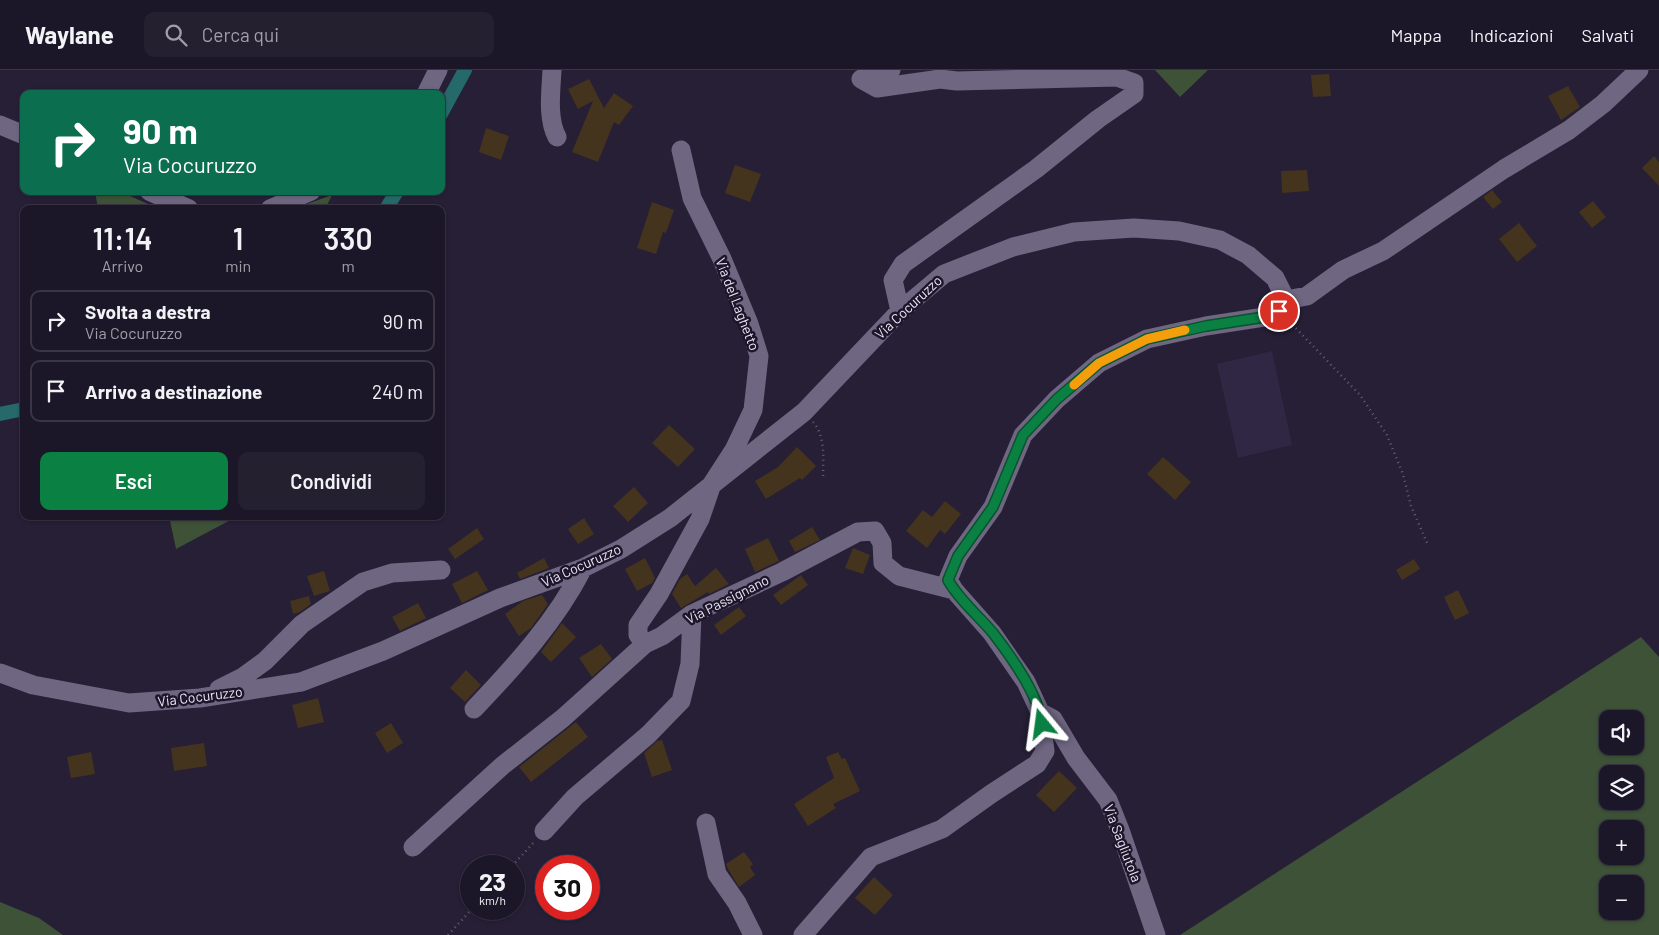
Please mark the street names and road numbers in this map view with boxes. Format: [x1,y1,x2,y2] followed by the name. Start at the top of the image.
[713,255,763,353] street label: Via del Laghetto
[871,272,945,342] street label: Via Cocuruzzo
[539,540,623,590] street label: Via Cocuruzzo
[682,571,772,627] street label: Via Passignano
[157,682,243,710] street label: Via Cocuruzzo
[1100,802,1146,884] street label: Via Sagliutola

